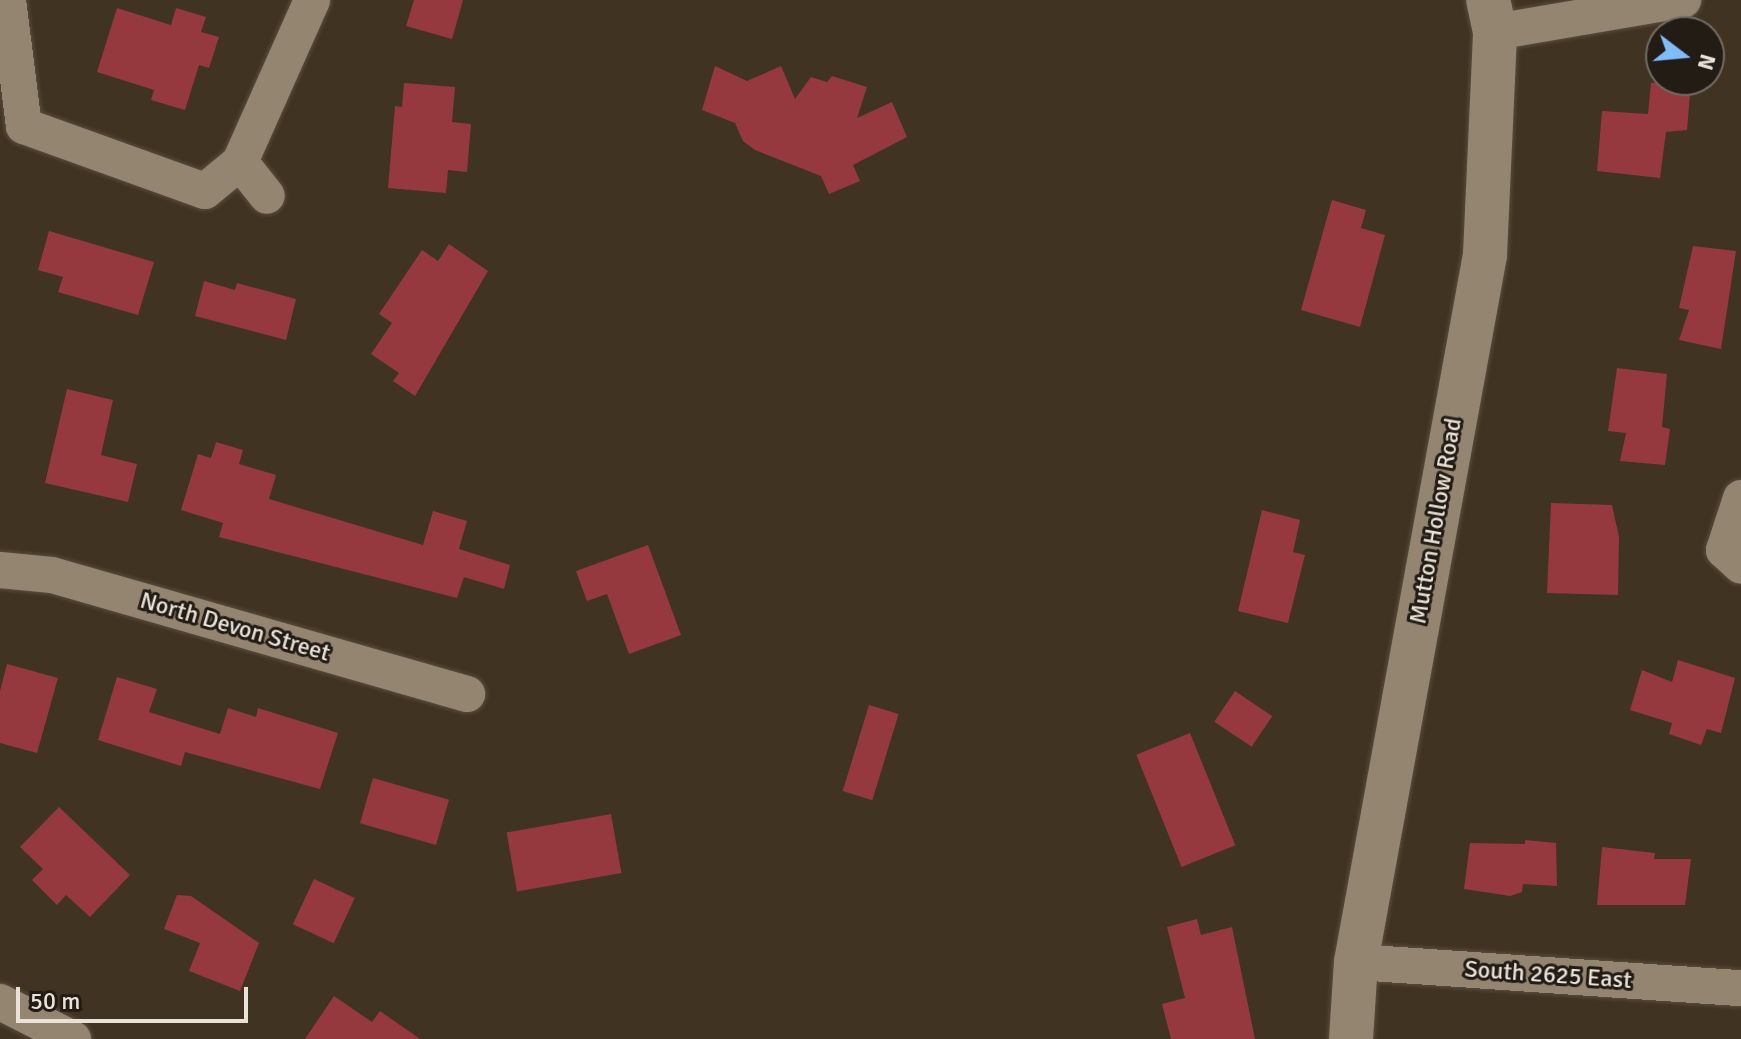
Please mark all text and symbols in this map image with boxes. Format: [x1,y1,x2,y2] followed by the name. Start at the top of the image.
[1645,16,1725,96] north arrow
[1692,51,1722,73] text: N
[1404,416,1468,626] street label: Mutton Hollow Road
[137,586,333,668] street label: North Devon Street
[1464,955,1632,995] street label: South 2625 East
[20,971,252,1021] scale bar
[30,986,80,1016] text: 50 m

